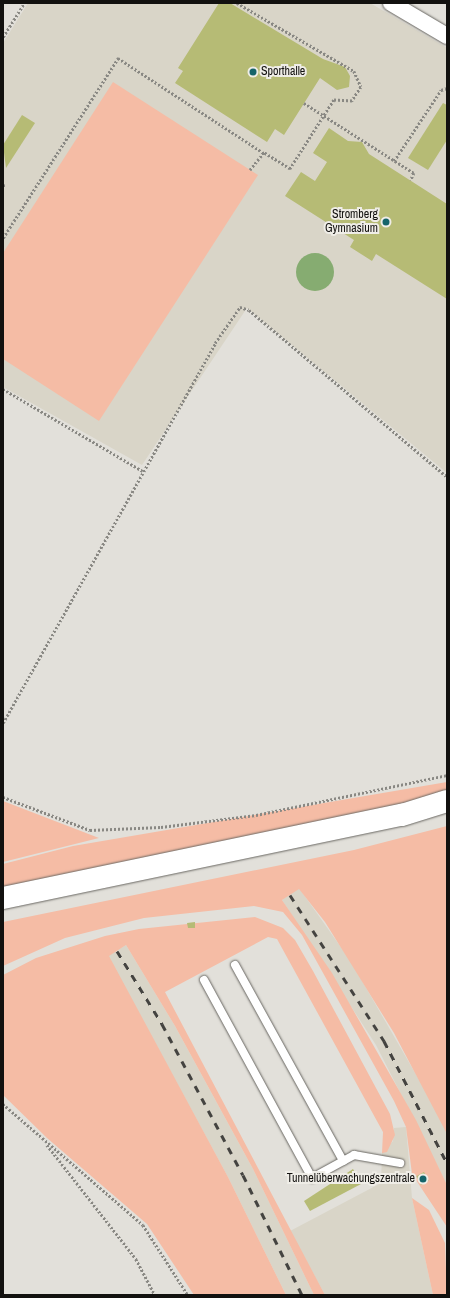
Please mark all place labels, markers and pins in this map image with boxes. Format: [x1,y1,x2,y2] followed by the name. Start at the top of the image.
[261,65,305,79] place label: Sporthalle
[248,67,258,77] marker: Sporthalle
[325,208,378,236] place label: Stromberg Gymnasium
[381,217,391,227] marker: Stromberg Gymnasium
[287,1172,415,1186] place label: Tunnelüberwachungszentrale
[418,1174,428,1184] marker: Tunnelüberwachungszentrale

